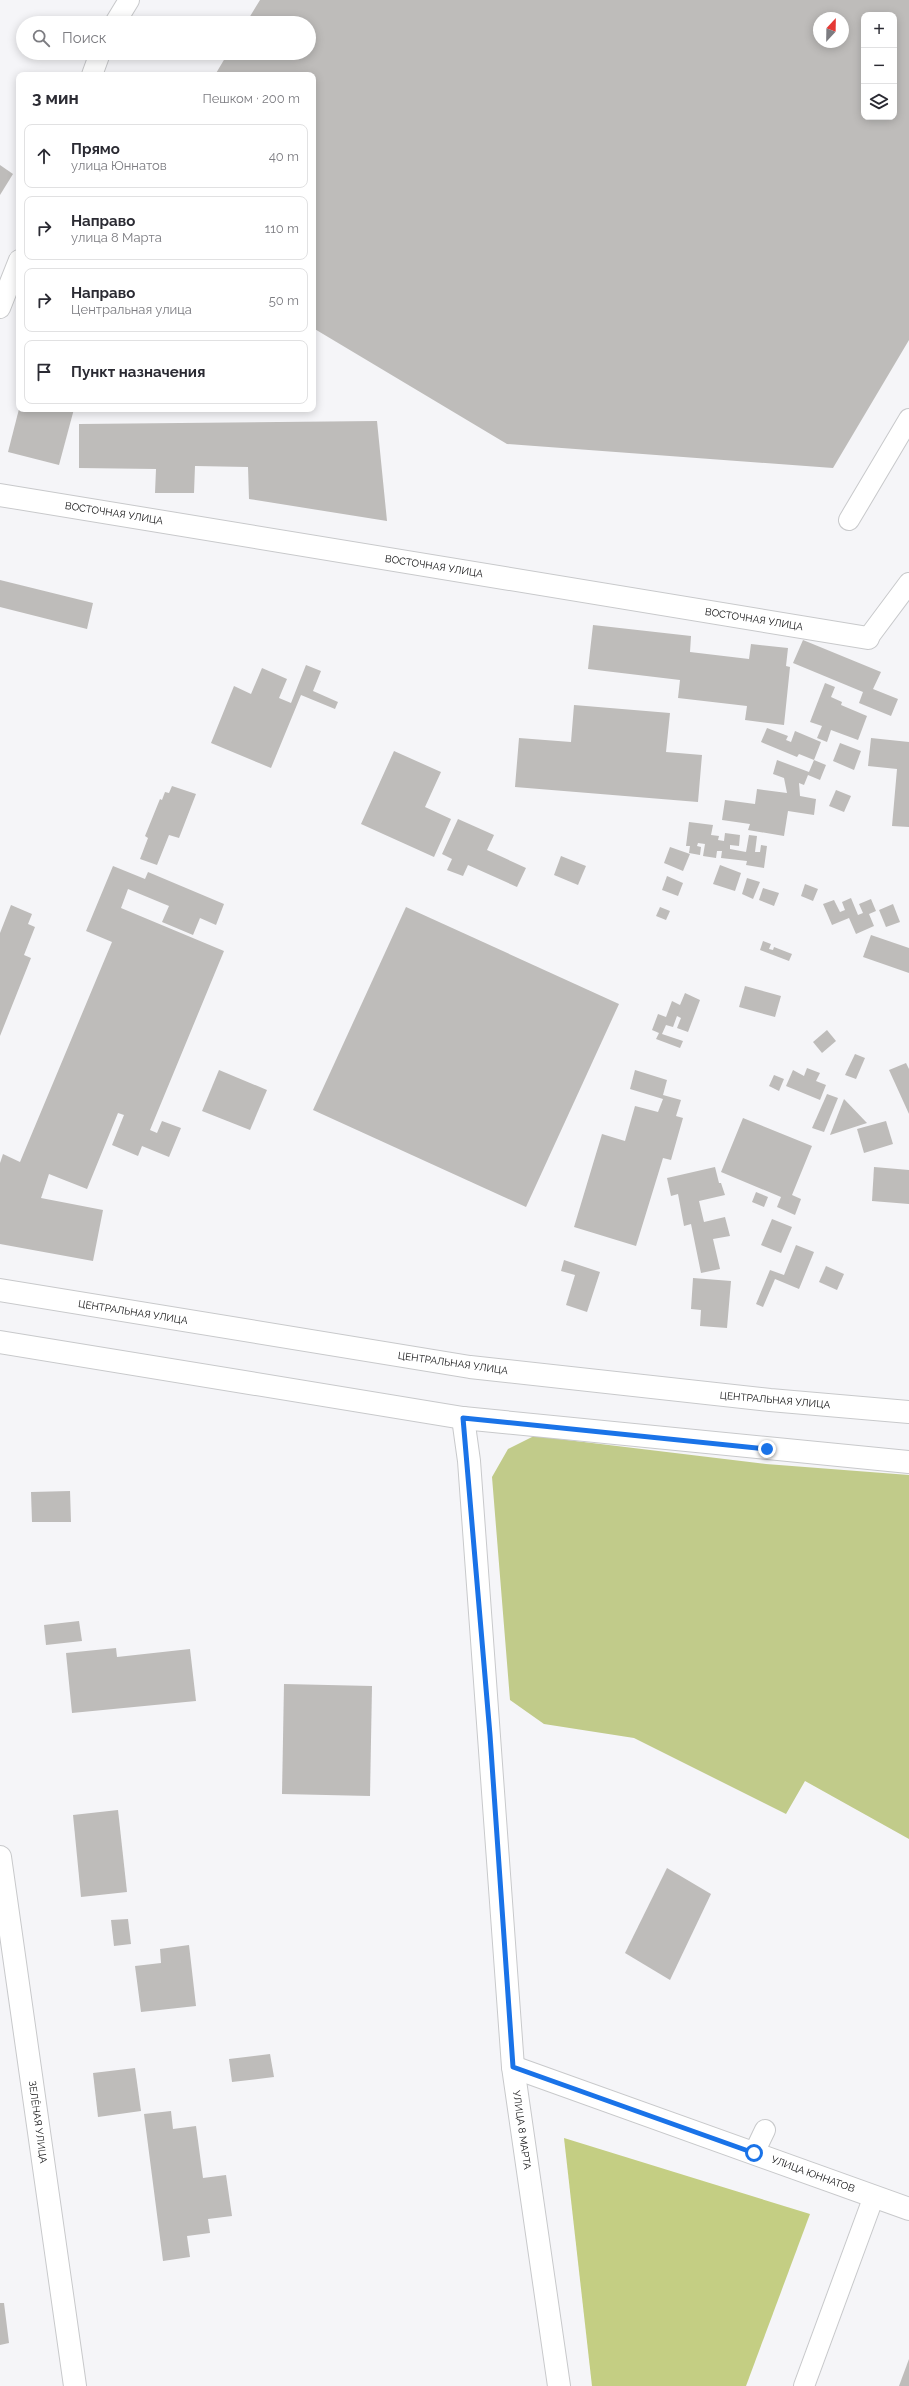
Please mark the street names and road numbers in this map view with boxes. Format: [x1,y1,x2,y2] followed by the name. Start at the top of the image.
[64,500,164,526] street label: ВОСТОЧНАЯ УЛИЦА
[384,553,484,579] street label: ВОСТОЧНАЯ УЛИЦА
[704,606,804,632] street label: ВОСТОЧНАЯ УЛИЦА
[77,1298,189,1326] street label: ЦЕНТРАЛЬНАЯ УЛИЦА
[397,1350,509,1376] street label: ЦЕНТРАЛЬНАЯ УЛИЦА
[719,1390,831,1410] street label: ЦЕНТРАЛЬНАЯ УЛИЦА
[27,2080,49,2164] street label: ЗЕЛЁНАЯ УЛИЦА
[511,2090,533,2171] street label: УЛИЦА 8 МАРТА
[770,2154,857,2194] street label: УЛИЦА ЮННАТОВ

